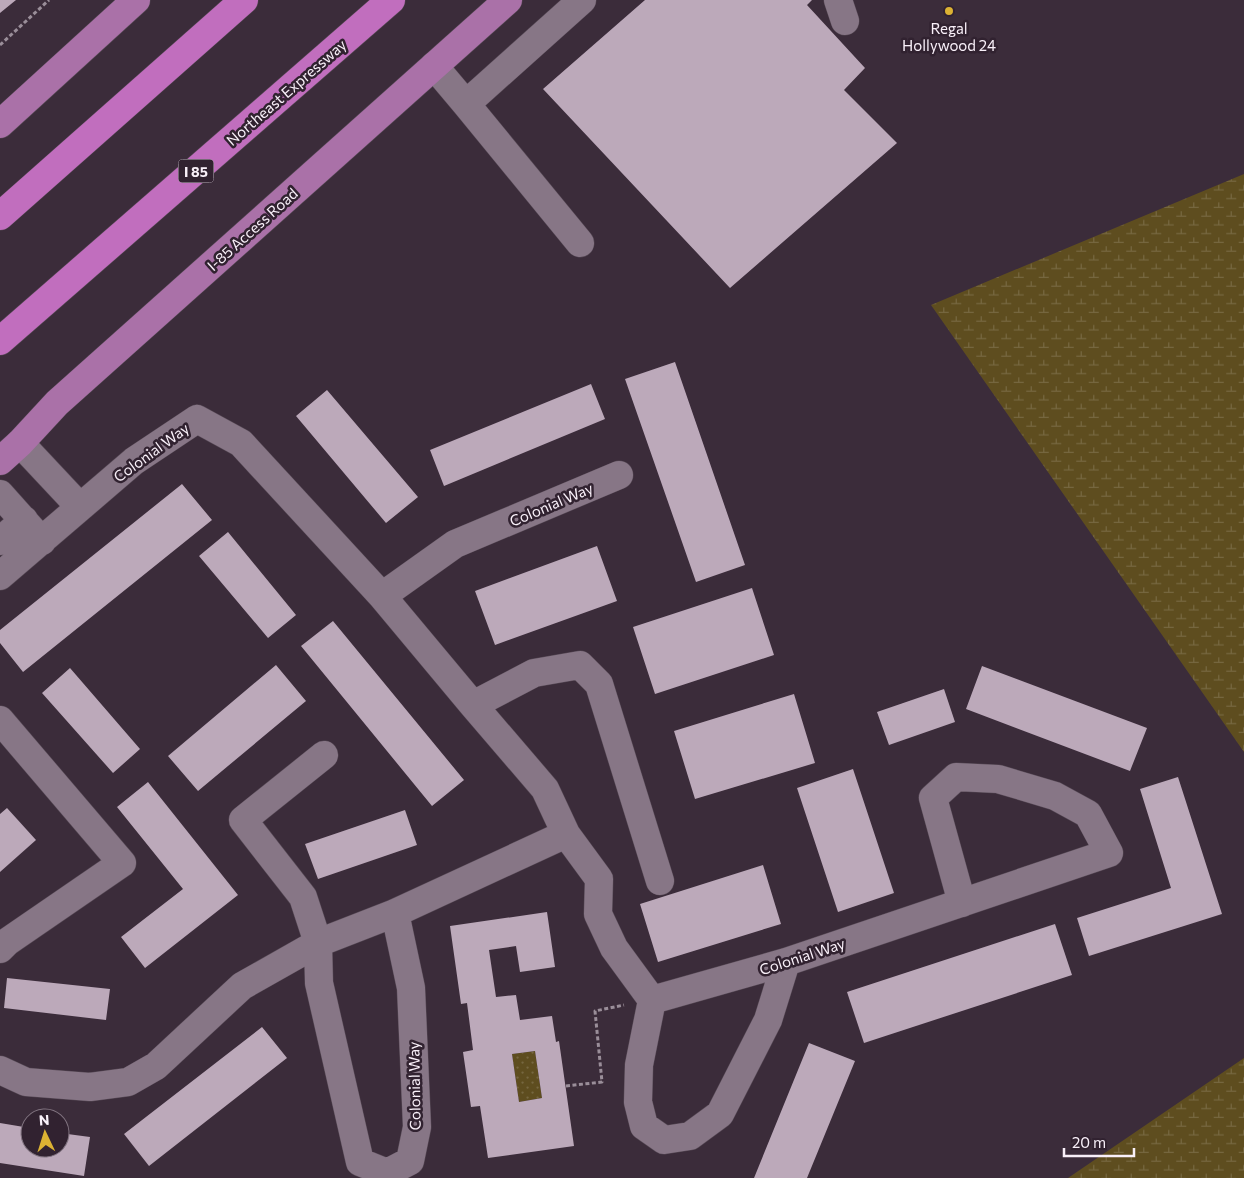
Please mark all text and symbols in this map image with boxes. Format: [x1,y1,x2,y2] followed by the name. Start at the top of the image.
[943,5,955,17] marker: Regal Hollywood 24
[902,19,996,54] place label: Regal Hollywood 24
[222,35,350,149] street label: Northeast Expressway
[178,160,214,182] road number: I 85
[203,184,301,274] street label: I-85 Access Road
[110,418,192,485] street label: Colonial Way
[507,478,596,530] street label: Colonial Way
[757,934,847,978] street label: Colonial Way
[404,1041,424,1131] street label: Colonial Way
[20,1108,70,1158] north arrow
[38,1111,50,1128] text: N
[1064,1126,1134,1158] scale bar
[1072,1133,1106,1151] text: 20 m

